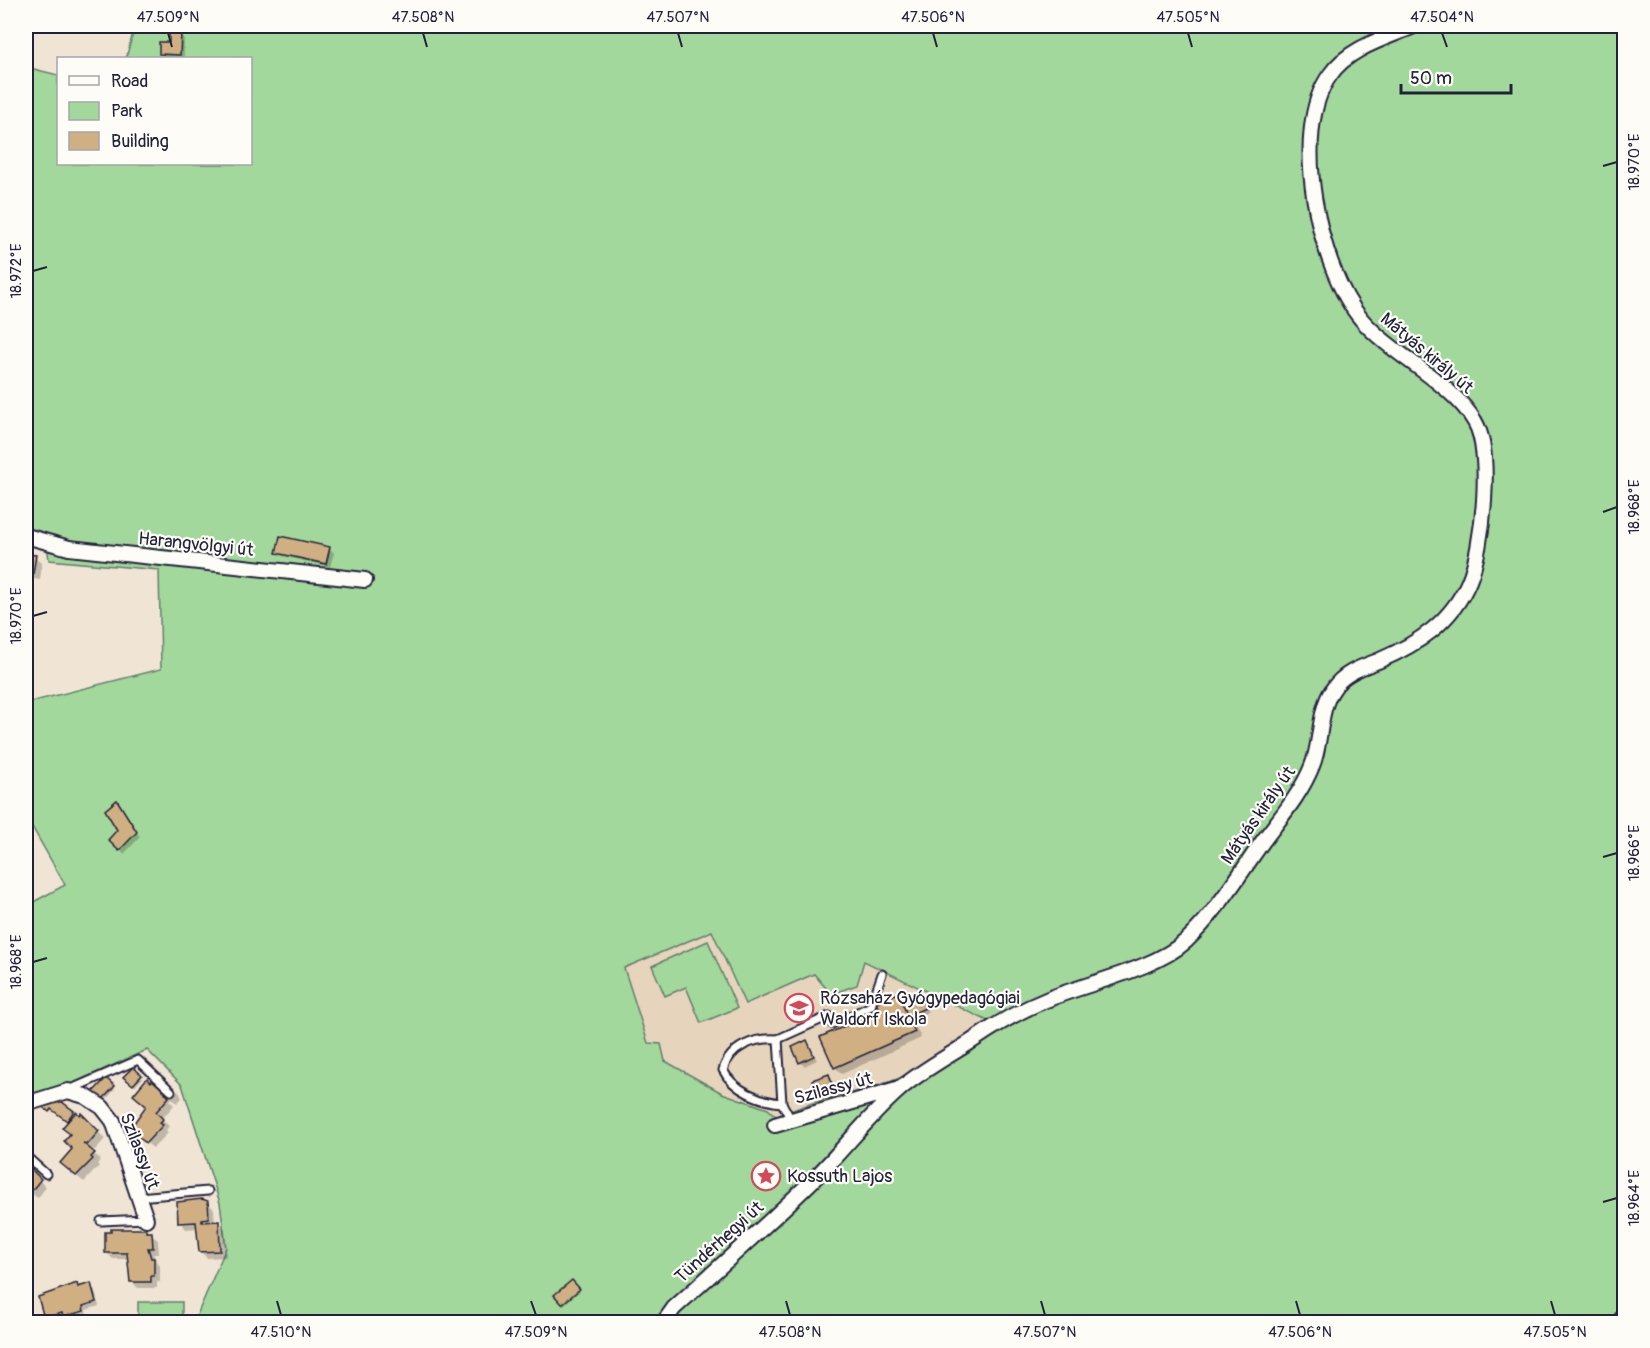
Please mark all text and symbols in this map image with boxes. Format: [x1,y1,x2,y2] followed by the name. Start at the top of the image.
[137,8,199,27] text: 47.509°N
[392,8,454,27] text: 47.508°N
[647,8,709,27] text: 47.507°N
[901,8,965,27] text: 47.506°N
[1156,8,1220,27] text: 47.505°N
[1410,8,1474,27] text: 47.504°N
[57,57,252,165] legend
[1401,57,1510,95] scale bar
[1410,67,1452,90] text: 50 m
[111,70,148,93] text: Road
[111,100,143,123] text: Park
[111,130,169,153] text: Building
[1625,133,1644,191] text: 18.970°E
[7,243,26,299] text: 18.972°E
[1375,308,1479,400] street label: Mátyás király út
[1625,479,1644,535] text: 18.968°E
[137,527,256,562] street label: Harangvölgyi út
[7,587,26,645] text: 18.970°E
[1216,761,1301,869] street label: Mátyás király út
[1625,825,1644,881] text: 18.966°E
[7,934,26,990] text: 18.968°E
[820,987,1020,1031] place label: Rózsaház Gyógypedagógiai Waldorf Iskola
[783,992,815,1024] school or university icon: Rózsaház Gyógypedagógiai Waldorf Iskola
[792,1067,875,1110] street label: Szilassy út
[114,1110,165,1193] street label: Szilassy út
[750,1160,782,1192] place icon: Kossuth Lajos
[787,1165,892,1188] place label: Kossuth Lajos
[1625,1170,1644,1226] text: 18.964°E
[670,1196,769,1288] street label: Tündérhegyi út
[251,1323,311,1342] text: 47.510°N
[505,1323,567,1342] text: 47.509°N
[759,1323,821,1342] text: 47.508°N
[1014,1323,1076,1342] text: 47.507°N
[1268,1323,1332,1342] text: 47.506°N
[1523,1323,1587,1342] text: 47.505°N

